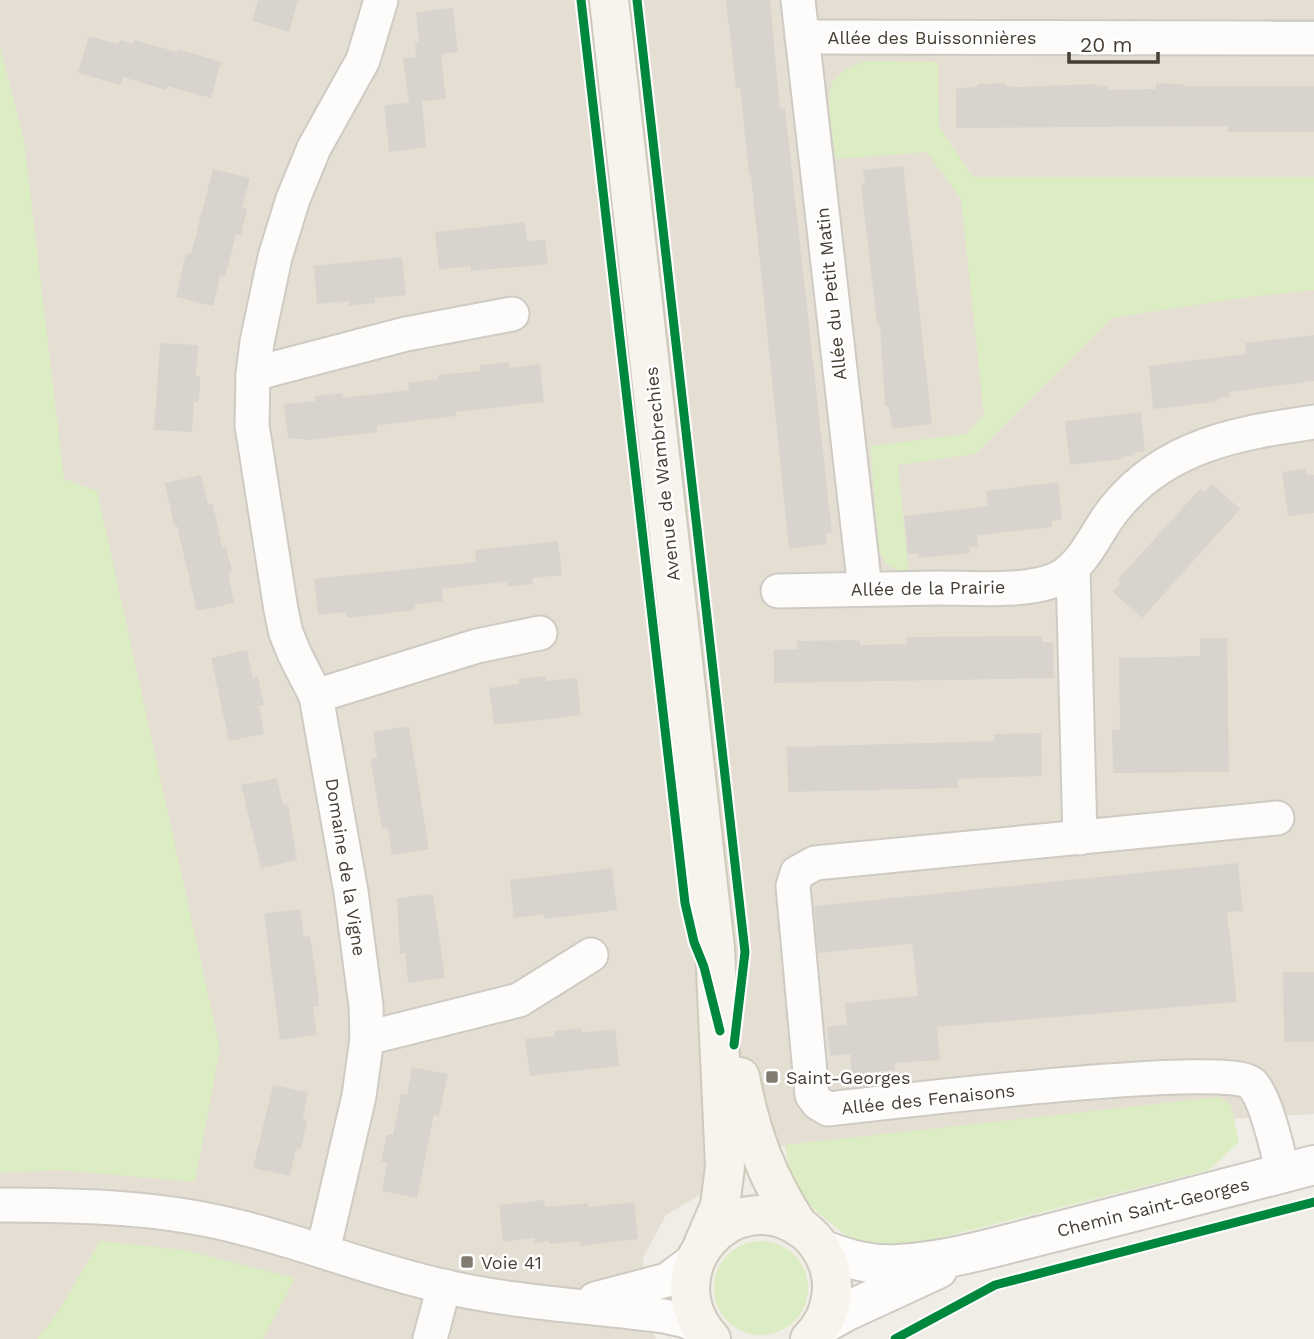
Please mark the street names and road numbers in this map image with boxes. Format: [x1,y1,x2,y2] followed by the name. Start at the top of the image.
[828,27,1036,48] street label: Allée des Buissonnières
[811,206,851,382] street label: Allée du Petit Matin
[640,366,684,582] street label: Avenue de Wambrechies
[851,576,1005,600] street label: Allée de la Prairie
[322,777,370,957] street label: Domaine de la Vigne
[840,1079,1016,1119] street label: Allée des Fenaisons
[1055,1173,1251,1241] street label: Chemin Saint-Georges

